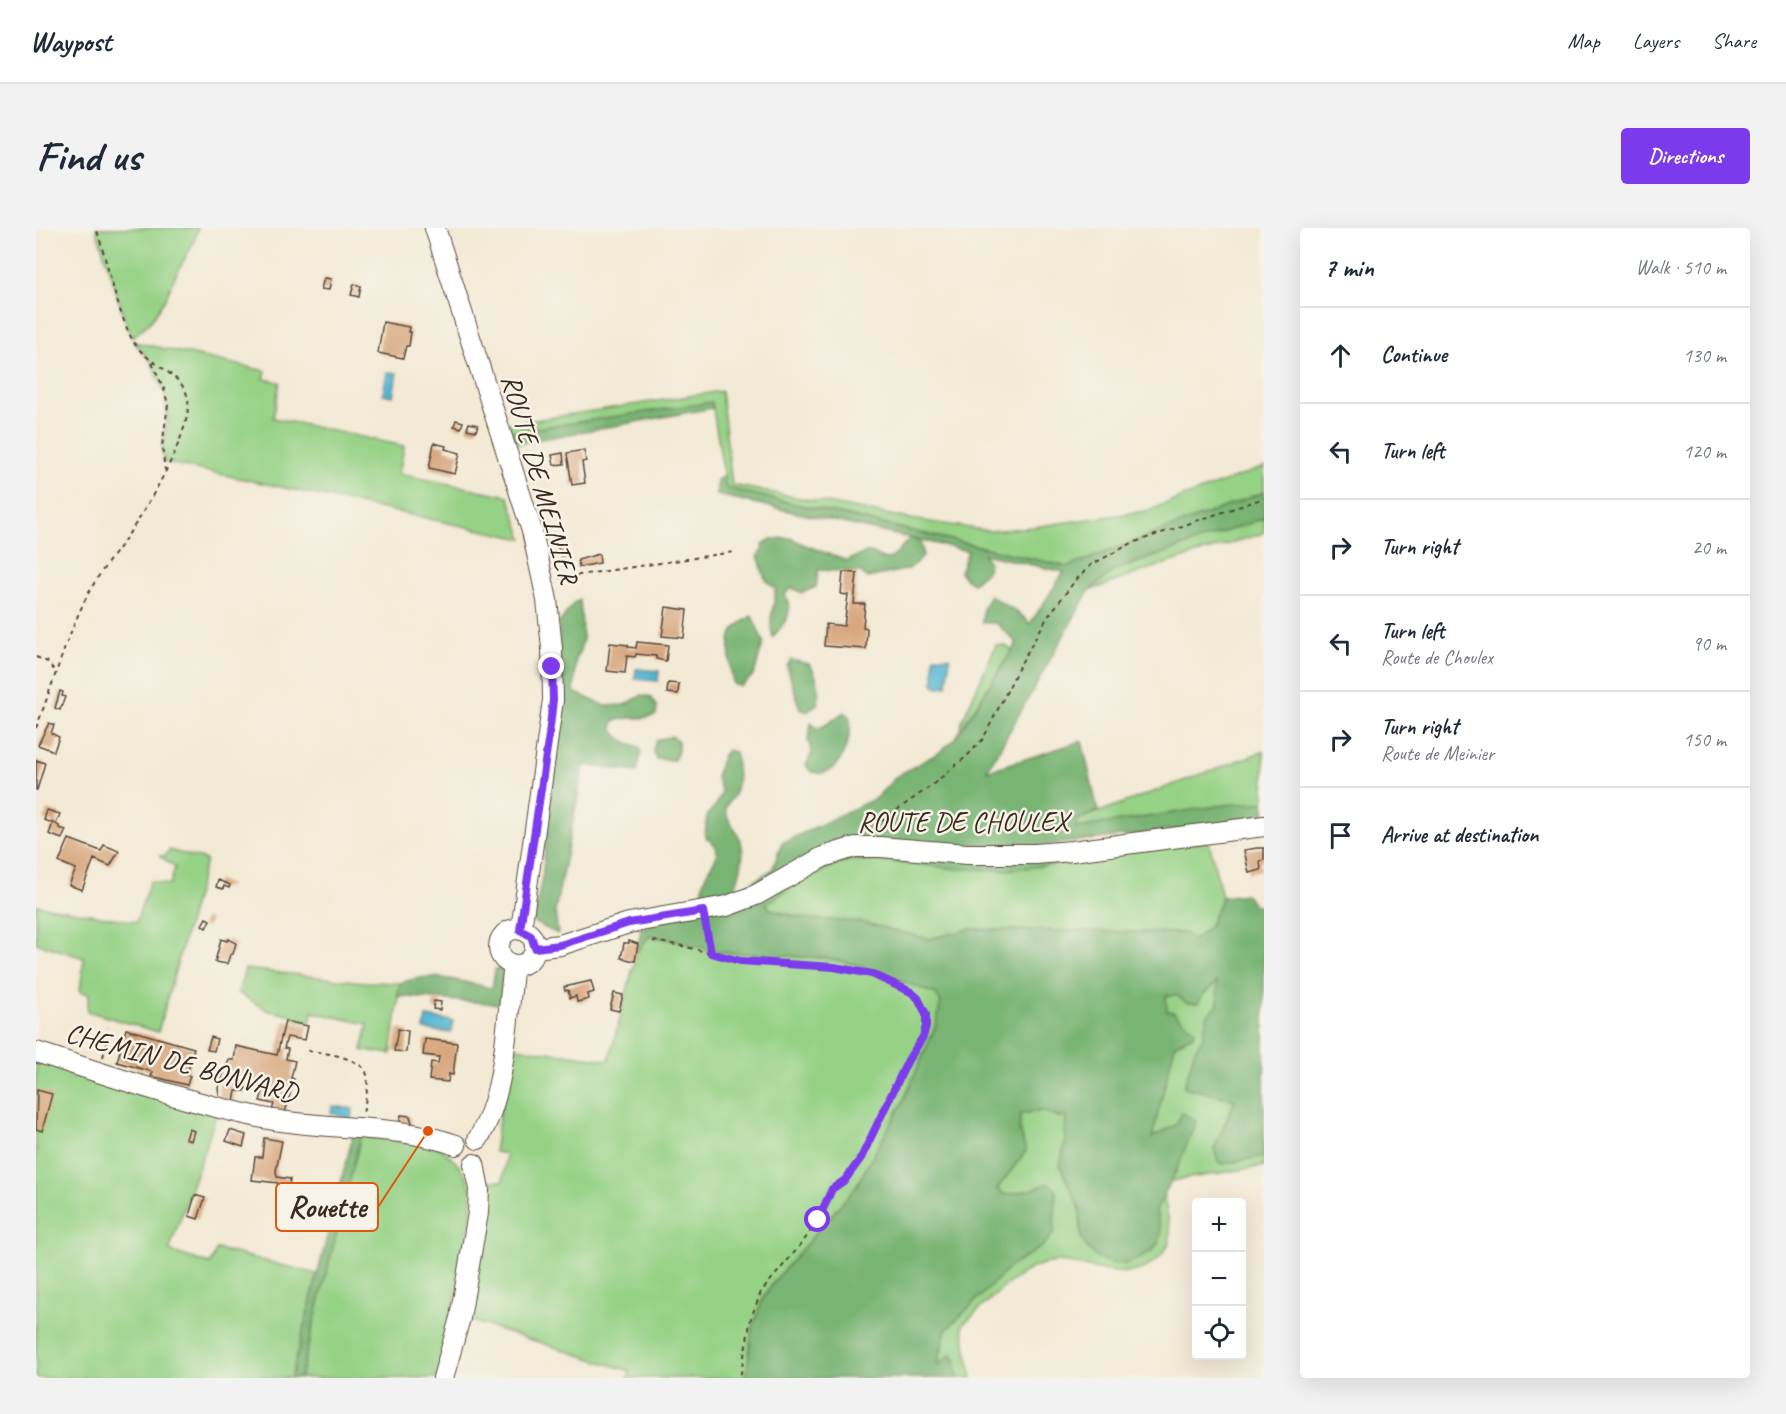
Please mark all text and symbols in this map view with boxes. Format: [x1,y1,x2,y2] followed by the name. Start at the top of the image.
[30,24,111,59] text: Waypost
[1567,28,1600,54] text: Map
[1633,28,1679,54] text: Layers
[1712,28,1756,54] text: Share
[1621,128,1750,184] button: Directions
[36,130,141,183] text: Find us
[1324,251,1374,284] text: 7 min
[1636,255,1726,280] text: Walk · 510 m
[1324,339,1357,372] icon: ahead
[1381,341,1447,369] text: Continue
[1683,343,1726,368] text: 130 m
[494,370,588,590] street label: ROUTE DE MEINIER
[1324,435,1357,468] icon: left
[1381,437,1445,465] text: Turn left
[1683,439,1726,464] text: 120 m
[1324,531,1357,564] icon: right
[1381,533,1458,561] text: Turn right
[1692,535,1726,560] text: 20 m
[1381,617,1445,645] text: Turn left
[1324,627,1357,660] icon: left
[1692,631,1726,656] text: 90 m
[1381,645,1493,670] text: Route de Choulex
[538,653,564,679] route end
[1381,713,1458,741] text: Turn right
[1324,723,1357,756] icon: right
[1683,727,1726,752] text: 150 m
[1381,741,1494,766] text: Route de Meinier
[858,804,1073,839] street label: ROUTE DE CHOULEX
[1324,819,1357,852] icon: arrive
[1381,821,1538,849] text: Arrive at destination
[62,1015,304,1111] street label: CHEMIN DE BONVARD
[276,1183,378,1231] callout: Rouette
[288,1188,369,1226] text: Rouette
[1192,1198,1246,1360] map controls
[1192,1198,1246,1252] button: +
[804,1206,830,1232] route start
[1192,1252,1246,1306] button: −
[1192,1306,1246,1360] button: locate

